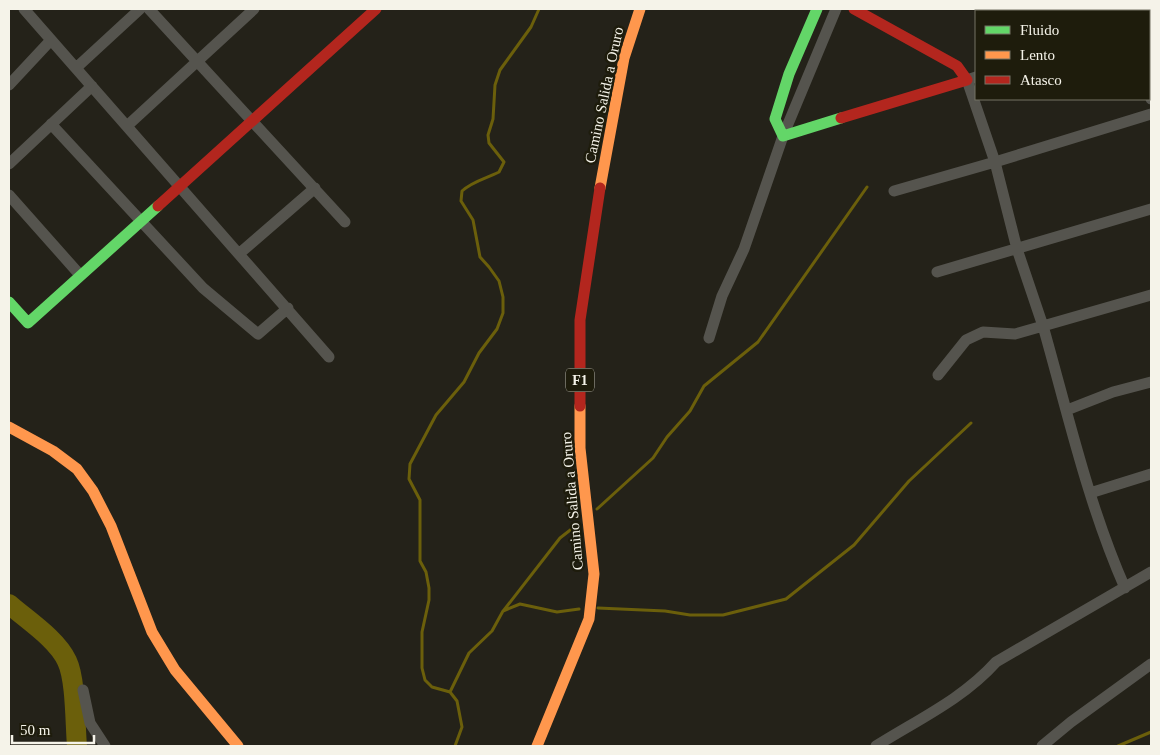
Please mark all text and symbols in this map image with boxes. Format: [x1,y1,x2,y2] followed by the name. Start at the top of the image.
[975,10,1150,100] legend
[1020,22,1059,38] text: Fluido
[582,25,626,165] street label: Camino Salida a Oruro
[1020,47,1055,63] text: Lento
[1020,72,1062,88] text: Atasco
[566,368,594,392] road number: F1
[558,431,586,571] street label: Camino Salida a Oruro
[12,712,95,744] scale bar
[20,722,51,738] text: 50 m

